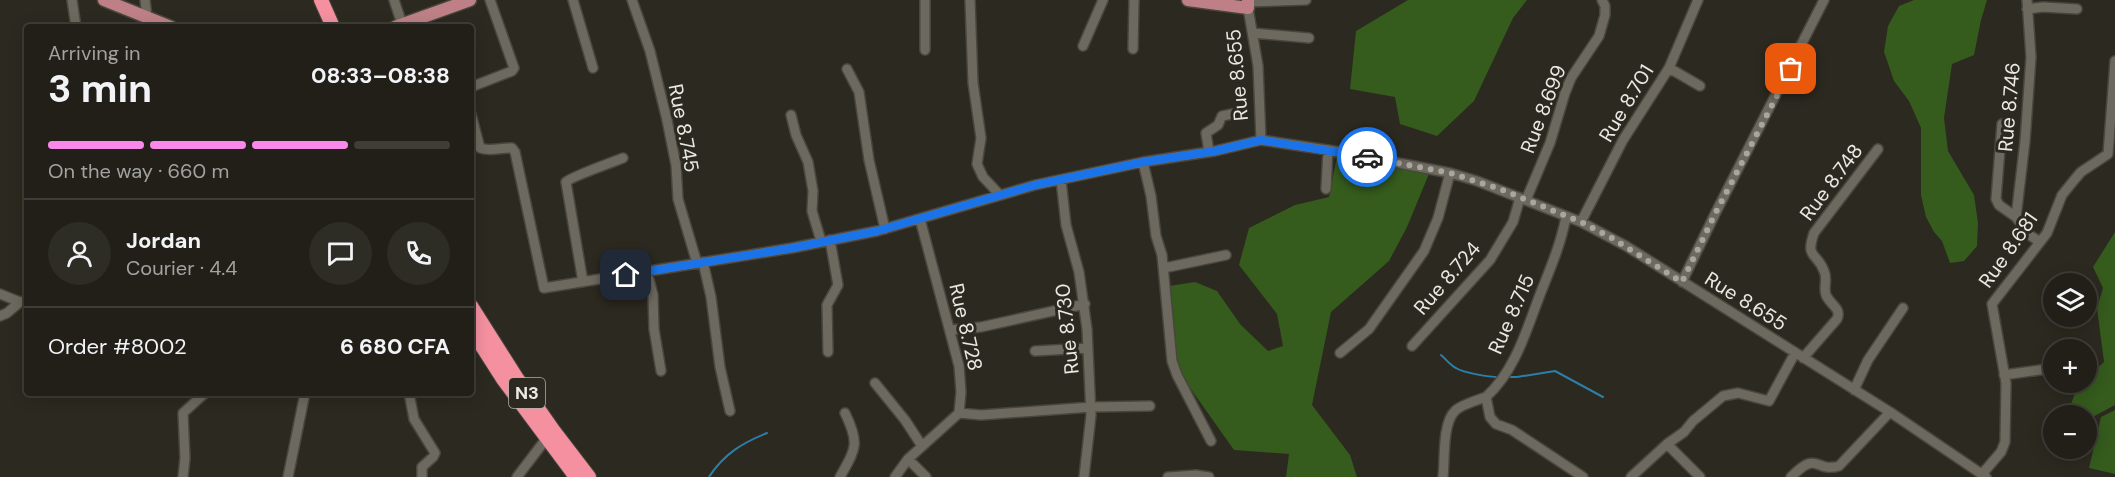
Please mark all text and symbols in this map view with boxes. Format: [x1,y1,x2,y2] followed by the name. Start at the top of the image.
[1220,28,1254,122] street label: Rue 8.655
[48,40,140,66] text: Arriving in
[1765,43,1816,94] pin
[1774,52,1807,85] icon: bag
[1593,59,1659,147] street label: Rue 8.701
[311,61,450,90] text: 08:33–08:38
[1514,61,1572,157] street label: Rue 8.699
[1992,61,2026,153] street label: Rue 8.746
[48,63,152,114] text: 3 min
[663,82,705,174] street label: Rue 8.745
[1337,127,1397,187] courier
[1794,138,1868,226] street label: Rue 8.748
[1351,141,1384,174] icon: car
[48,158,229,184] text: On the way · 660 m
[1973,207,2043,293] street label: Rue 8.681
[48,222,111,285] button: person
[309,222,372,285] button: chat
[387,222,450,285] button: phone
[126,226,201,255] text: Jordan
[1408,236,1486,320] street label: Rue 8.724
[600,249,651,300] pin
[126,255,237,281] text: Courier · 4.4
[609,258,642,291] icon: home
[1700,266,1792,336] street label: Rue 8.655
[1482,270,1540,358] street label: Rue 8.715
[2043,273,2097,459] map controls
[2043,273,2097,327] button: layers
[943,281,989,373] street label: Rue 8.728
[1049,282,1085,376] street label: Rue 8.730
[48,332,187,361] text: Order #8002
[340,332,450,361] text: 6 680 CFA
[2043,339,2097,393] button: +
[509,378,545,408] road number: N3
[2043,405,2097,459] button: −

